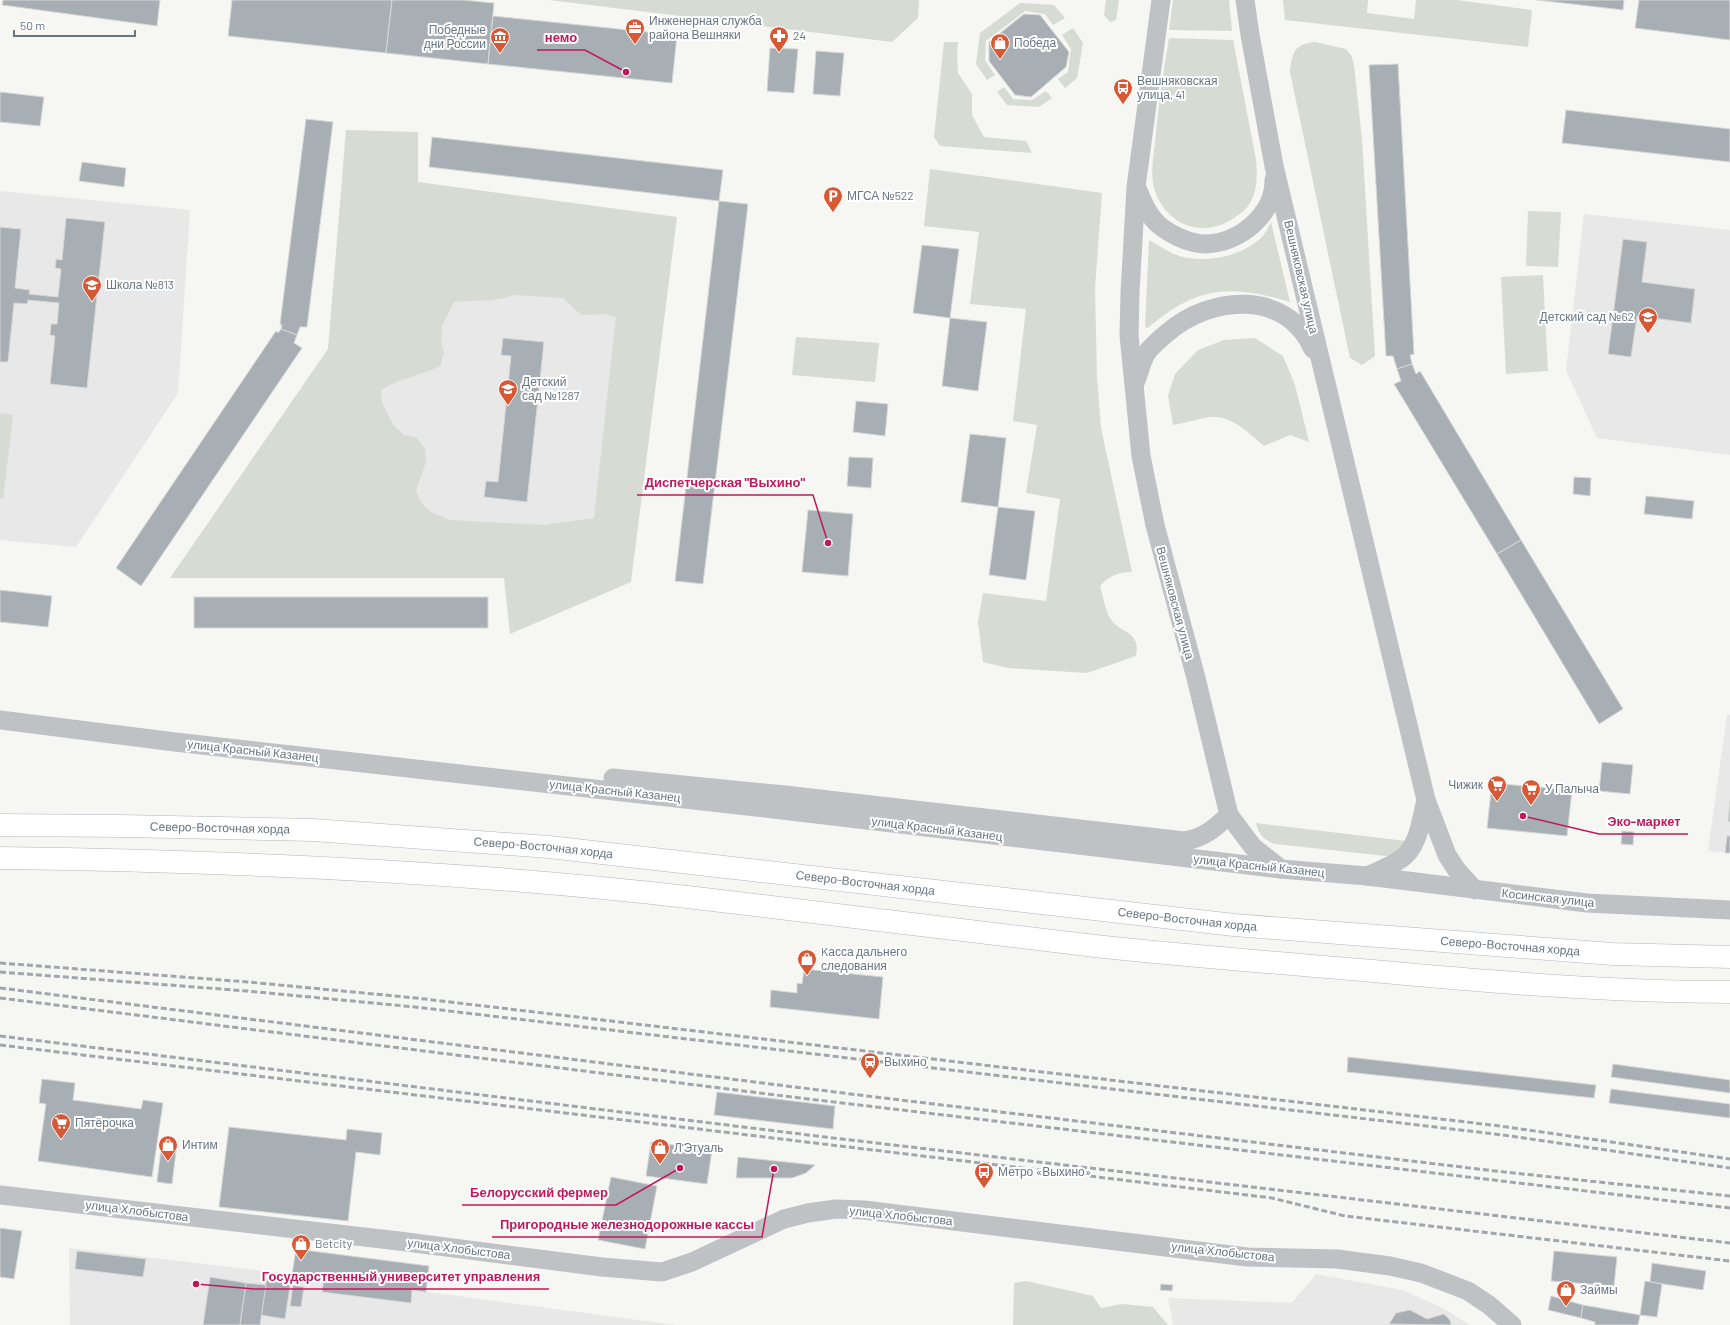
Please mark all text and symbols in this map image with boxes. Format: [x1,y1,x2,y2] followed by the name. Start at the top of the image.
[14,12,135,38] scale bar
[649,13,762,42] place label: Инженерная служба района Вешняки
[624,17,646,45] office icon: Инженерная служба района Вешняки
[20,18,45,32] text: 50 m
[424,22,486,51] place label: Победные дни России
[537,25,585,50] callout: немо
[768,25,790,53] pharmacy icon: 24
[489,26,511,54] museum icon: Победные дни России
[793,28,806,42] place label: 24
[545,29,577,45] text: немо
[989,32,1011,60] shop icon: Победа
[1014,35,1056,50] place label: Победа
[1137,73,1217,102] place label: Вешняковская улица, 41
[1112,77,1134,105] bus stop icon: Вешняковская улица, 41
[822,185,844,213] parking icon: МГСА №522
[847,188,914,202] place label: МГСА №522
[1281,219,1322,335] street label: Вешняковская улица
[81,274,103,302] school or university icon: Школа №813
[106,277,174,291] place label: Школа №813
[1637,306,1659,334] school or university icon: Детский сад №62
[1540,309,1634,324] place label: Детский сад №62
[522,374,580,403] place label: Детский сад №1287
[497,378,519,406] school or university icon: Детский сад №1287
[637,470,813,495] callout: Диспетчерская "Выхино"
[645,474,806,490] text: Диспетчерская "Выхино"
[1153,545,1198,661] street label: Вешняковская улица
[187,736,320,765] street label: улица Красный Казанец
[1486,774,1508,802] supermarket icon: Чижик
[549,776,682,805] street label: улица Красный Казанец
[1448,777,1484,791] place label: Чижик
[1520,778,1542,806] supermarket icon: У Палыча
[1545,781,1599,795] place label: У Палыча
[1599,809,1688,834] callout: Эко-маркет
[871,813,1004,844] street label: улица Красный Казанец
[1607,813,1681,829] text: Эко-маркет
[150,819,290,836] street label: Северо-Восточная хорда
[473,834,614,860] street label: Северо-Восточная хорда
[1193,851,1326,880] street label: улица Красный Казанец
[795,867,936,897] street label: Северо-Восточная хорда
[1501,885,1595,910] street label: Косинская улица
[1117,904,1258,933] street label: Северо-Восточная хорда
[1440,933,1581,958] street label: Северо-Восточная хорда
[821,944,907,973] place label: Kасса дальнего следования
[796,948,818,976] shop icon: Kасса дальнего следования
[859,1051,881,1079] station icon: Выхино
[884,1054,927,1068] place label: Выхино
[50,1112,72,1140] supermarket icon: Пятёрочка
[75,1115,134,1130] place label: Пятёрочка
[157,1134,179,1162] shop icon: Интим
[182,1137,218,1151] place label: Интим
[649,1137,671,1165] shop icon: Л'Этуаль
[674,1140,724,1155] place label: Л'Этуаль
[973,1161,995,1189] bus stop icon: Метро «Выхино»
[998,1164,1091,1179] place label: Метро «Выхино»
[462,1180,616,1205] callout: Белорусский фермер
[470,1184,608,1200] text: Белорусский фермер
[85,1197,190,1224] street label: улица Хлобыстова
[849,1203,954,1228] street label: улица Хлобыстова
[492,1212,762,1237] callout: Пригородные железнодорожные кассы
[500,1216,754,1232] text: Пригородные железнодорожные кассы
[290,1233,312,1261] shop icon: Betcity
[407,1235,512,1262] street label: улица Хлобыстова
[315,1236,353,1250] place label: Betcity
[1171,1239,1276,1264] street label: улица Хлобыстова
[254,1264,549,1289] callout: Государственный университет управления
[262,1268,540,1284] text: Государственный университет управления
[1555,1279,1577,1307] shop icon: Займы
[1580,1282,1618,1296] place label: Займы

